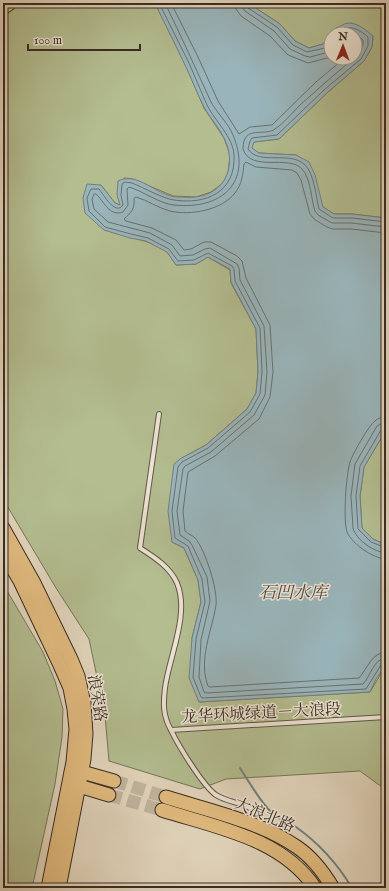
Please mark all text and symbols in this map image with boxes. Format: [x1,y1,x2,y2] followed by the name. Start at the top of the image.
[28,26,140,52] scale bar
[323,26,363,66] north arrow
[337,30,349,44] text: N
[34,33,62,48] text: 100 m
[259,583,330,604] water label: 石凹水库
[82,673,110,724] street label: 浪荣路
[181,700,342,728] street label: 龙华环城绿道－大浪段
[231,794,298,838] street label: 大浪北路

